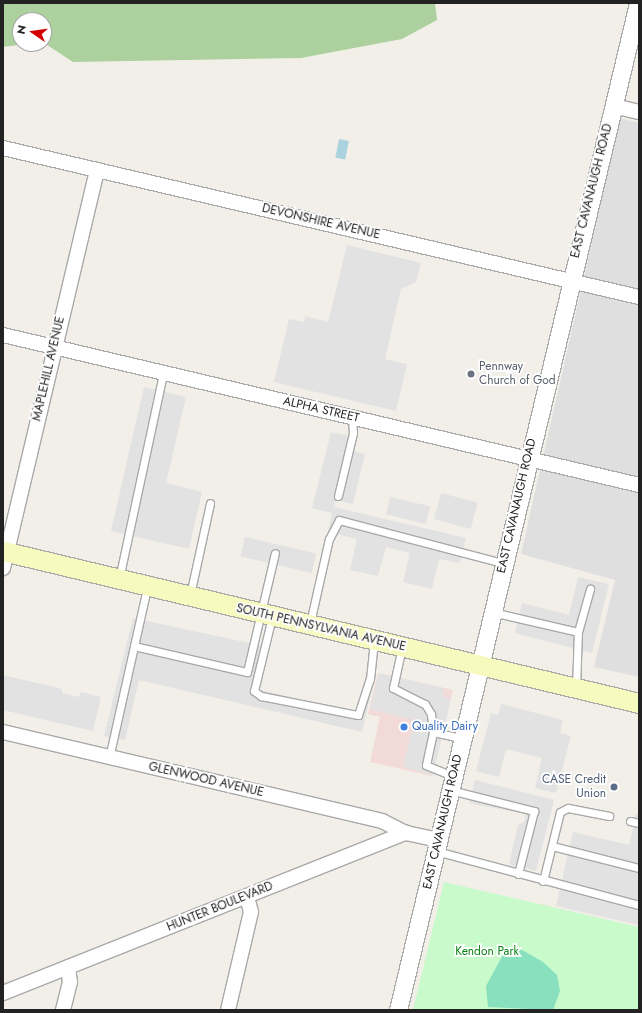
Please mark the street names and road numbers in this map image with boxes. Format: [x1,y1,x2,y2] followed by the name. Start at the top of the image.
[568,122,616,260] street label: EAST CAVANAUGH ROAD
[260,201,382,243] street label: DEVONSHIRE AVENUE
[30,315,68,423] street label: MAPLEHILL AVENUE
[282,394,360,426] street label: ALPHA STREET
[494,437,540,575] street label: EAST CAVANAUGH ROAD
[235,601,407,655] street label: SOUTH PENNSYLVANIA AVENUE
[420,753,466,891] street label: EAST CAVANAUGH ROAD
[147,760,265,800] street label: GLENWOOD AVENUE
[165,879,275,935] street label: HUNTER BOULEVARD

